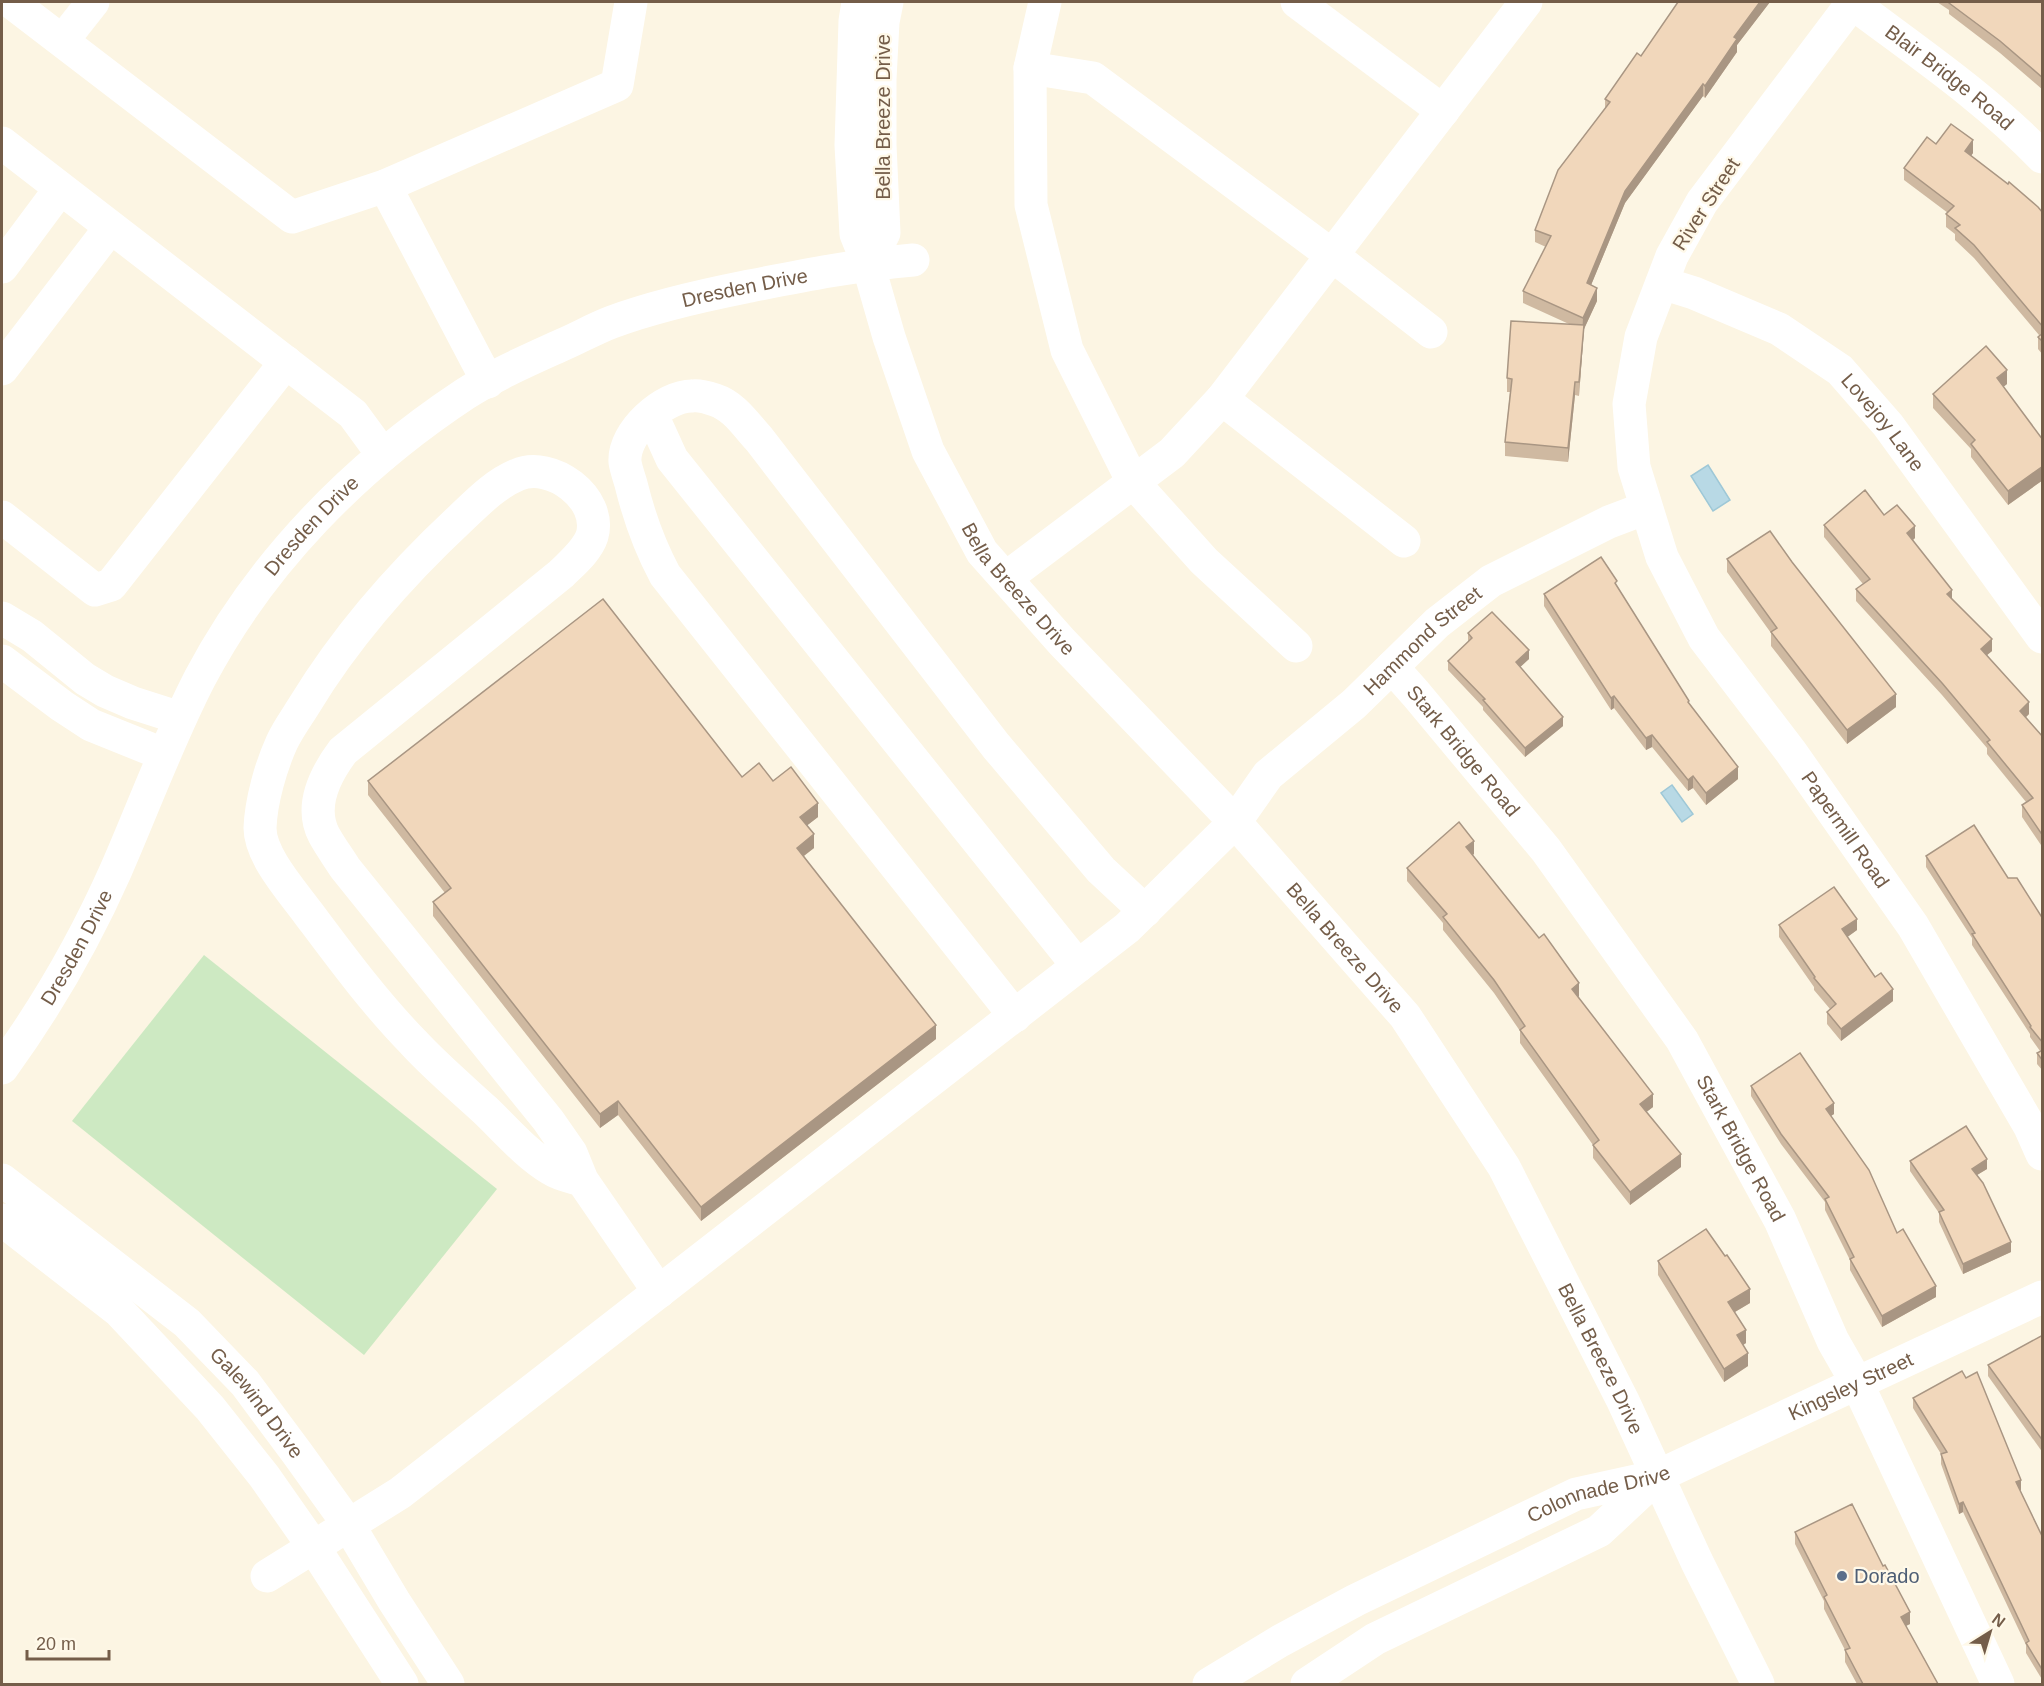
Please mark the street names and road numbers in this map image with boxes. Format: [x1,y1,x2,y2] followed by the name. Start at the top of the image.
[1881,20,2018,135] street label: Blair Bridge Road
[872,34,894,200] street label: Bella Breeze Drive
[1668,153,1744,254] street label: River Street
[680,264,809,311] street label: Dresden Drive
[1837,369,1929,475] street label: Lovejoy Lane
[260,471,363,580] street label: Dresden Drive
[957,519,1079,660] street label: Bella Breeze Drive
[1359,582,1486,700] street label: Hammond Street
[1403,681,1524,821] street label: Stark Bridge Road
[1797,767,1894,892] street label: Papermill Road
[1282,878,1408,1017] street label: Bella Breeze Drive
[36,886,116,1009] street label: Dresden Drive
[1692,1071,1790,1225] street label: Stark Bridge Road
[1554,1280,1648,1437] street label: Bella Breeze Drive
[206,1343,308,1462] street label: Galewind Drive
[1785,1348,1917,1425] street label: Kingsley Street
[1523,1461,1674,1527] street label: Colonnade Drive

